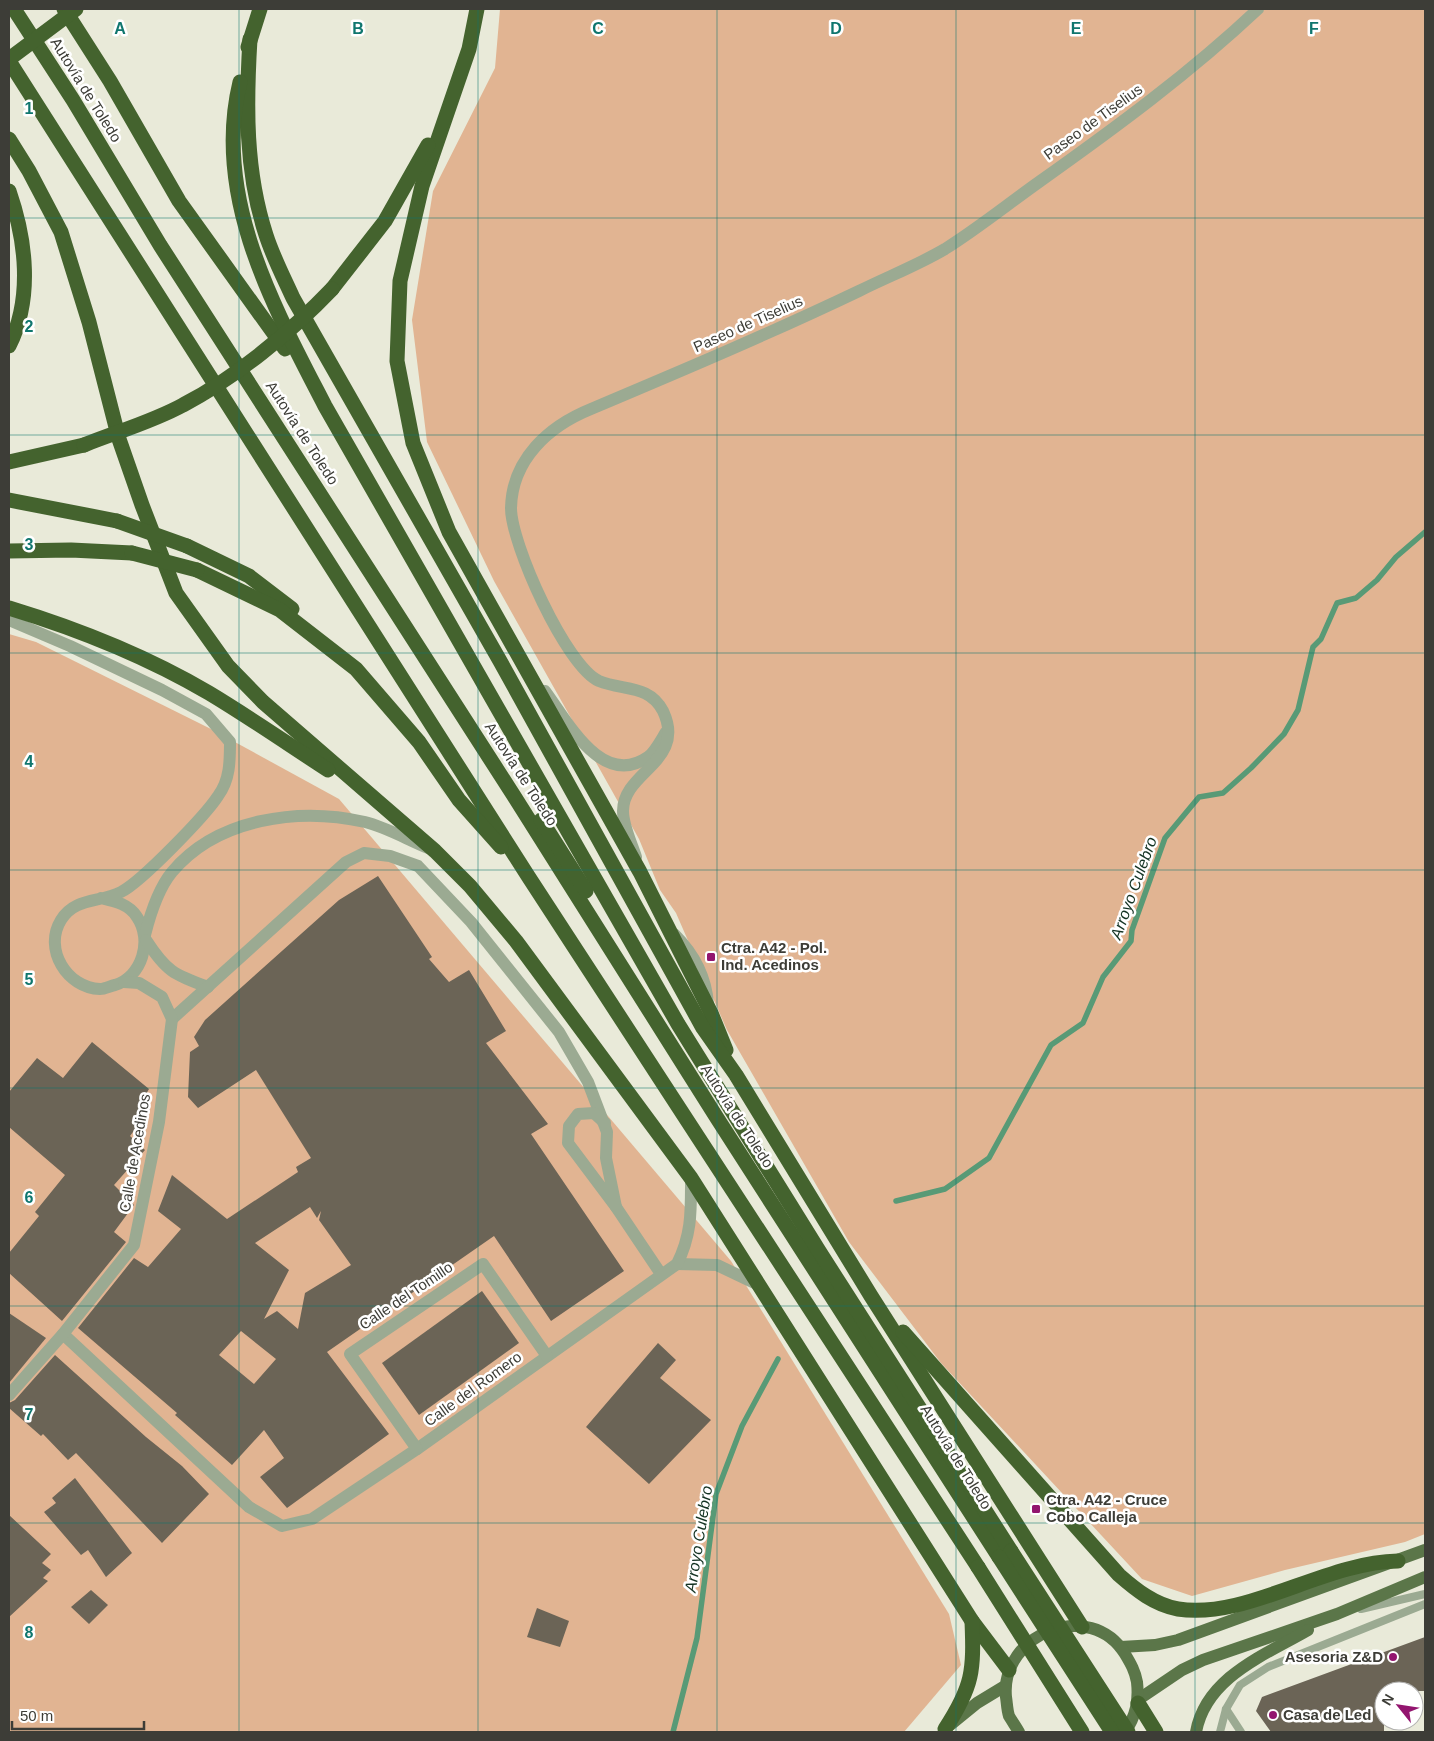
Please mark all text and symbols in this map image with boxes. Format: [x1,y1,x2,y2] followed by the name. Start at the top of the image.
[114,20,126,37] text: A
[352,20,364,37] text: B
[592,20,604,37] text: C
[830,20,842,37] text: D
[1071,20,1082,37] text: E
[1309,20,1319,37] text: F
[47,34,125,145] street label: Autovía de Toledo
[1040,80,1145,163] street label: Paseo de Tiselius
[25,100,34,117] text: 1
[691,292,805,355] street label: Paseo de Tiselius
[25,318,34,335] text: 2
[263,378,342,488] street label: Autovía de Toledo
[25,536,34,553] text: 3
[482,719,561,829] street label: Autovía de Toledo
[25,753,34,770] text: 4
[1107,835,1160,943] water label: Arroyo Culebro
[721,939,827,973] place label: Ctra. A42 - Pol. Ind. Acedinos
[705,951,717,963] marker: Ctra. A42 - Pol. Ind. Acedinos
[25,971,34,988] text: 5
[698,1061,777,1171] street label: Autovía de Toledo
[116,1092,153,1214] street label: Calle de Acedinos
[25,1189,34,1206] text: 6
[356,1258,456,1333] street label: Calle del Tomillo
[421,1348,525,1430] street label: Calle del Romero
[917,1401,995,1512] street label: Autovía de Toledo
[25,1406,34,1423] text: 7
[682,1485,715,1595] water label: Arroyo Culebro
[1046,1491,1167,1525] place label: Ctra. A42 - Cruce Cobo Calleja
[1030,1503,1042,1515] marker: Ctra. A42 - Cruce Cobo Calleja
[25,1624,34,1641] text: 8
[1285,1648,1383,1665] place label: Asesoria Z&D
[1387,1651,1399,1663] marker: Asesoria Z&D
[1374,1681,1424,1731] north arrow
[1378,1691,1397,1708] text: N
[12,1698,145,1730] scale bar
[1283,1706,1371,1723] place label: Casa de Led
[20,1707,53,1724] text: 50 m
[1267,1709,1279,1721] marker: Casa de Led

